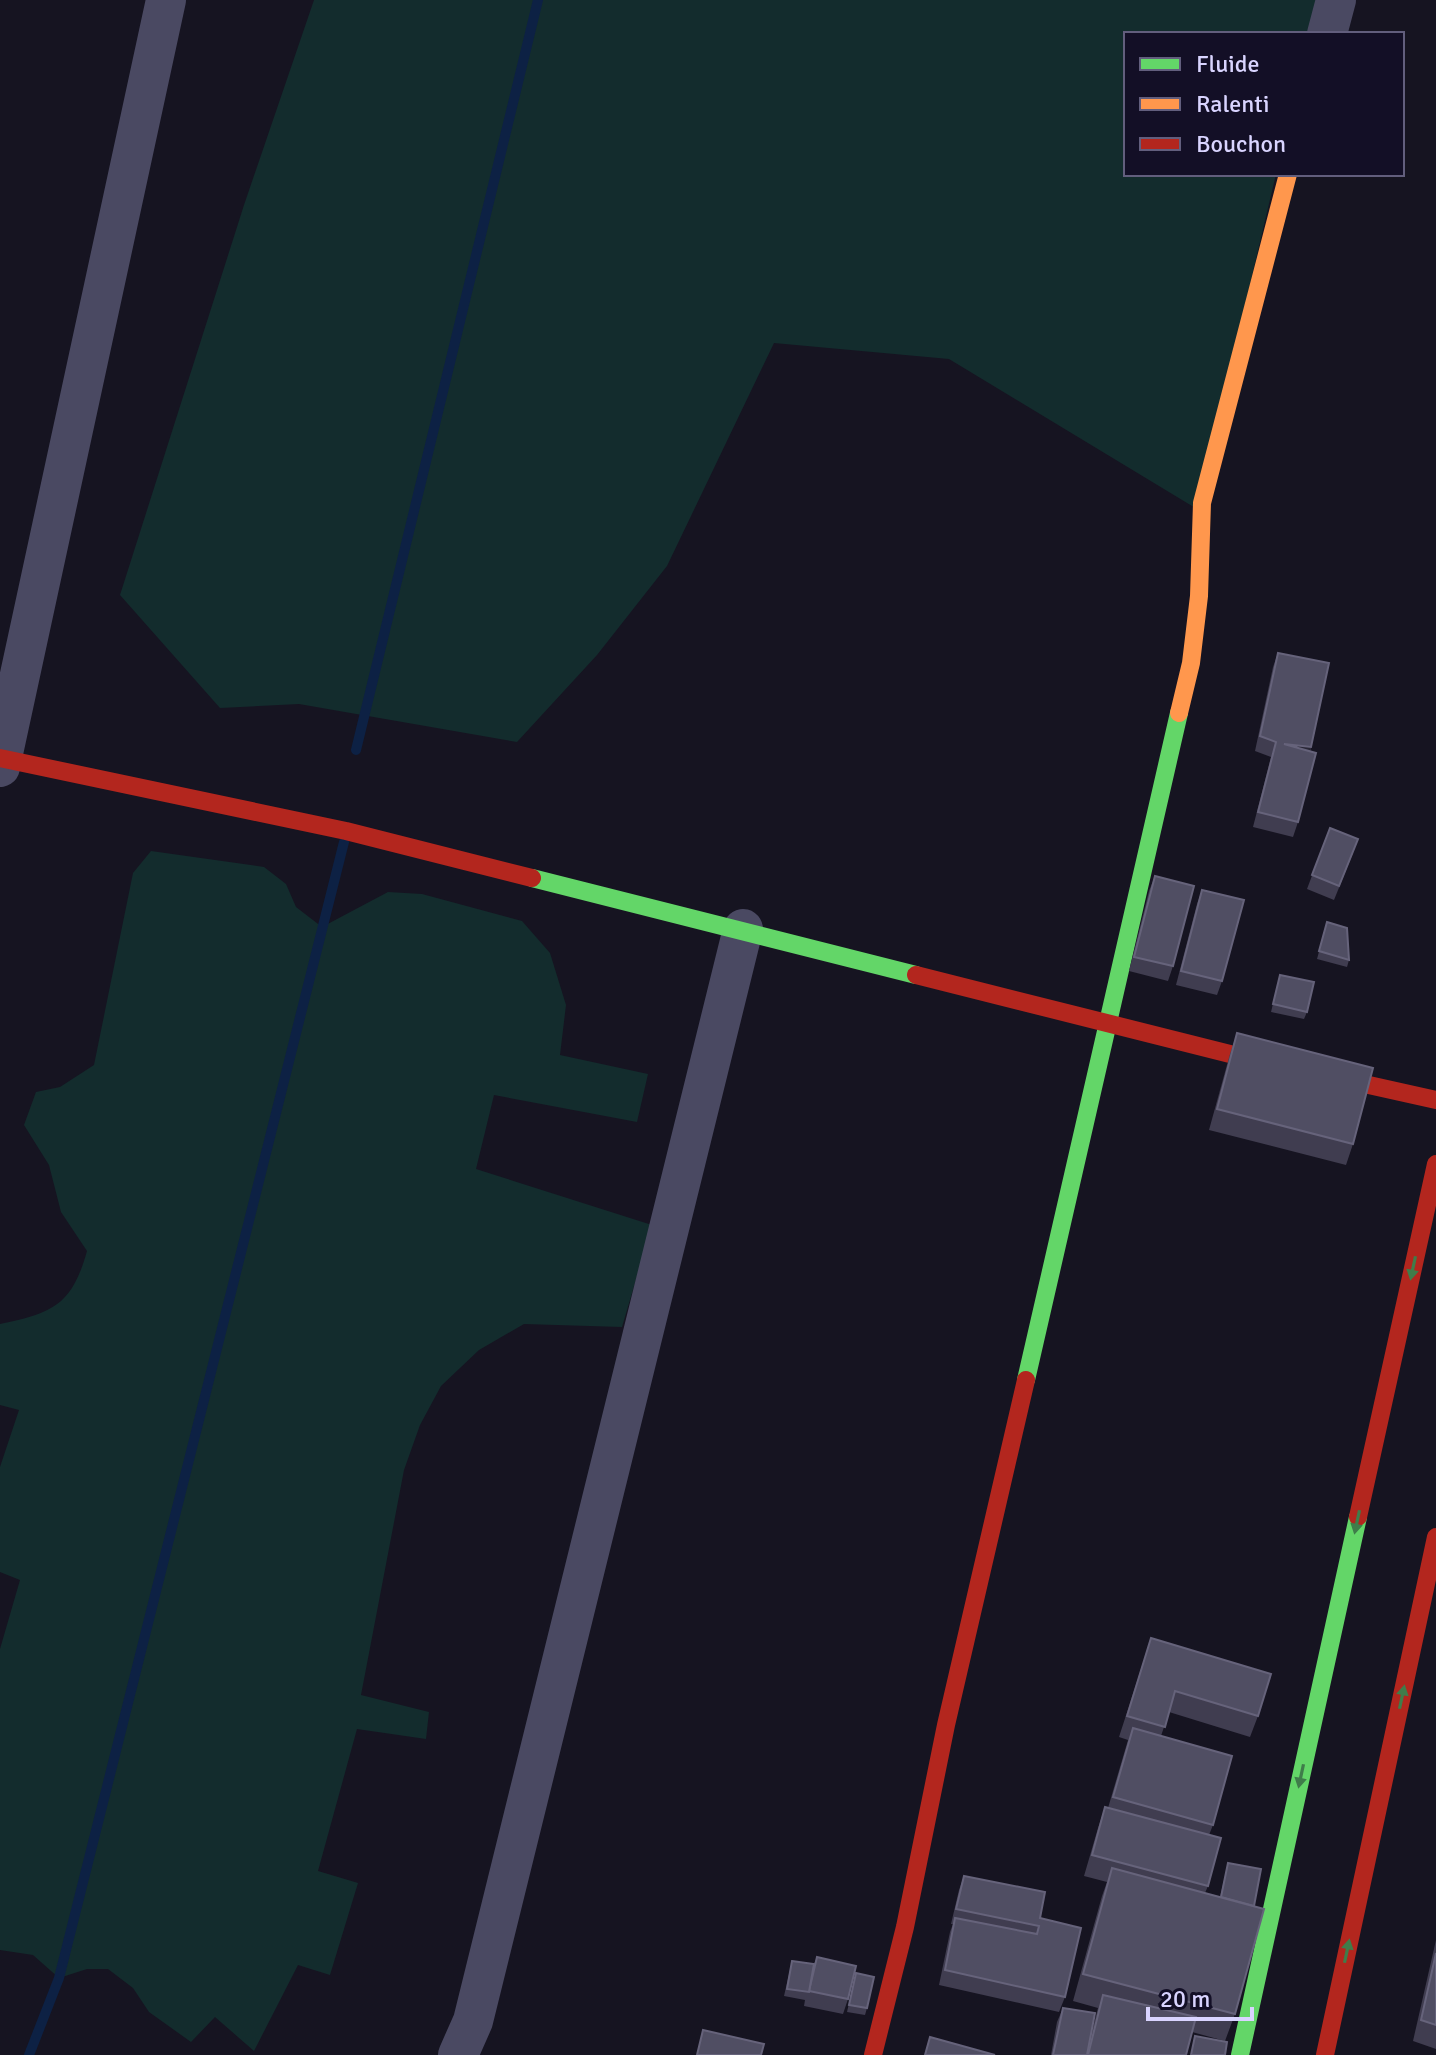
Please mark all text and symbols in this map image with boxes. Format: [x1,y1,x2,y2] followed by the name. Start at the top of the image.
[1124,32,1404,176] legend
[1196,49,1260,79] text: Fluide
[1196,89,1269,119] text: Ralenti
[1196,129,1286,159] text: Bouchon
[1406,1256,1419,1281] one-way arrow
[1350,1509,1363,1534] one-way arrow
[1396,1684,1409,1709] one-way arrow
[1294,1763,1307,1788] one-way arrow
[1341,1939,1354,1964] one-way arrow
[1148,1971,1252,2021] scale bar
[1160,1984,1210,2014] text: 20 m

